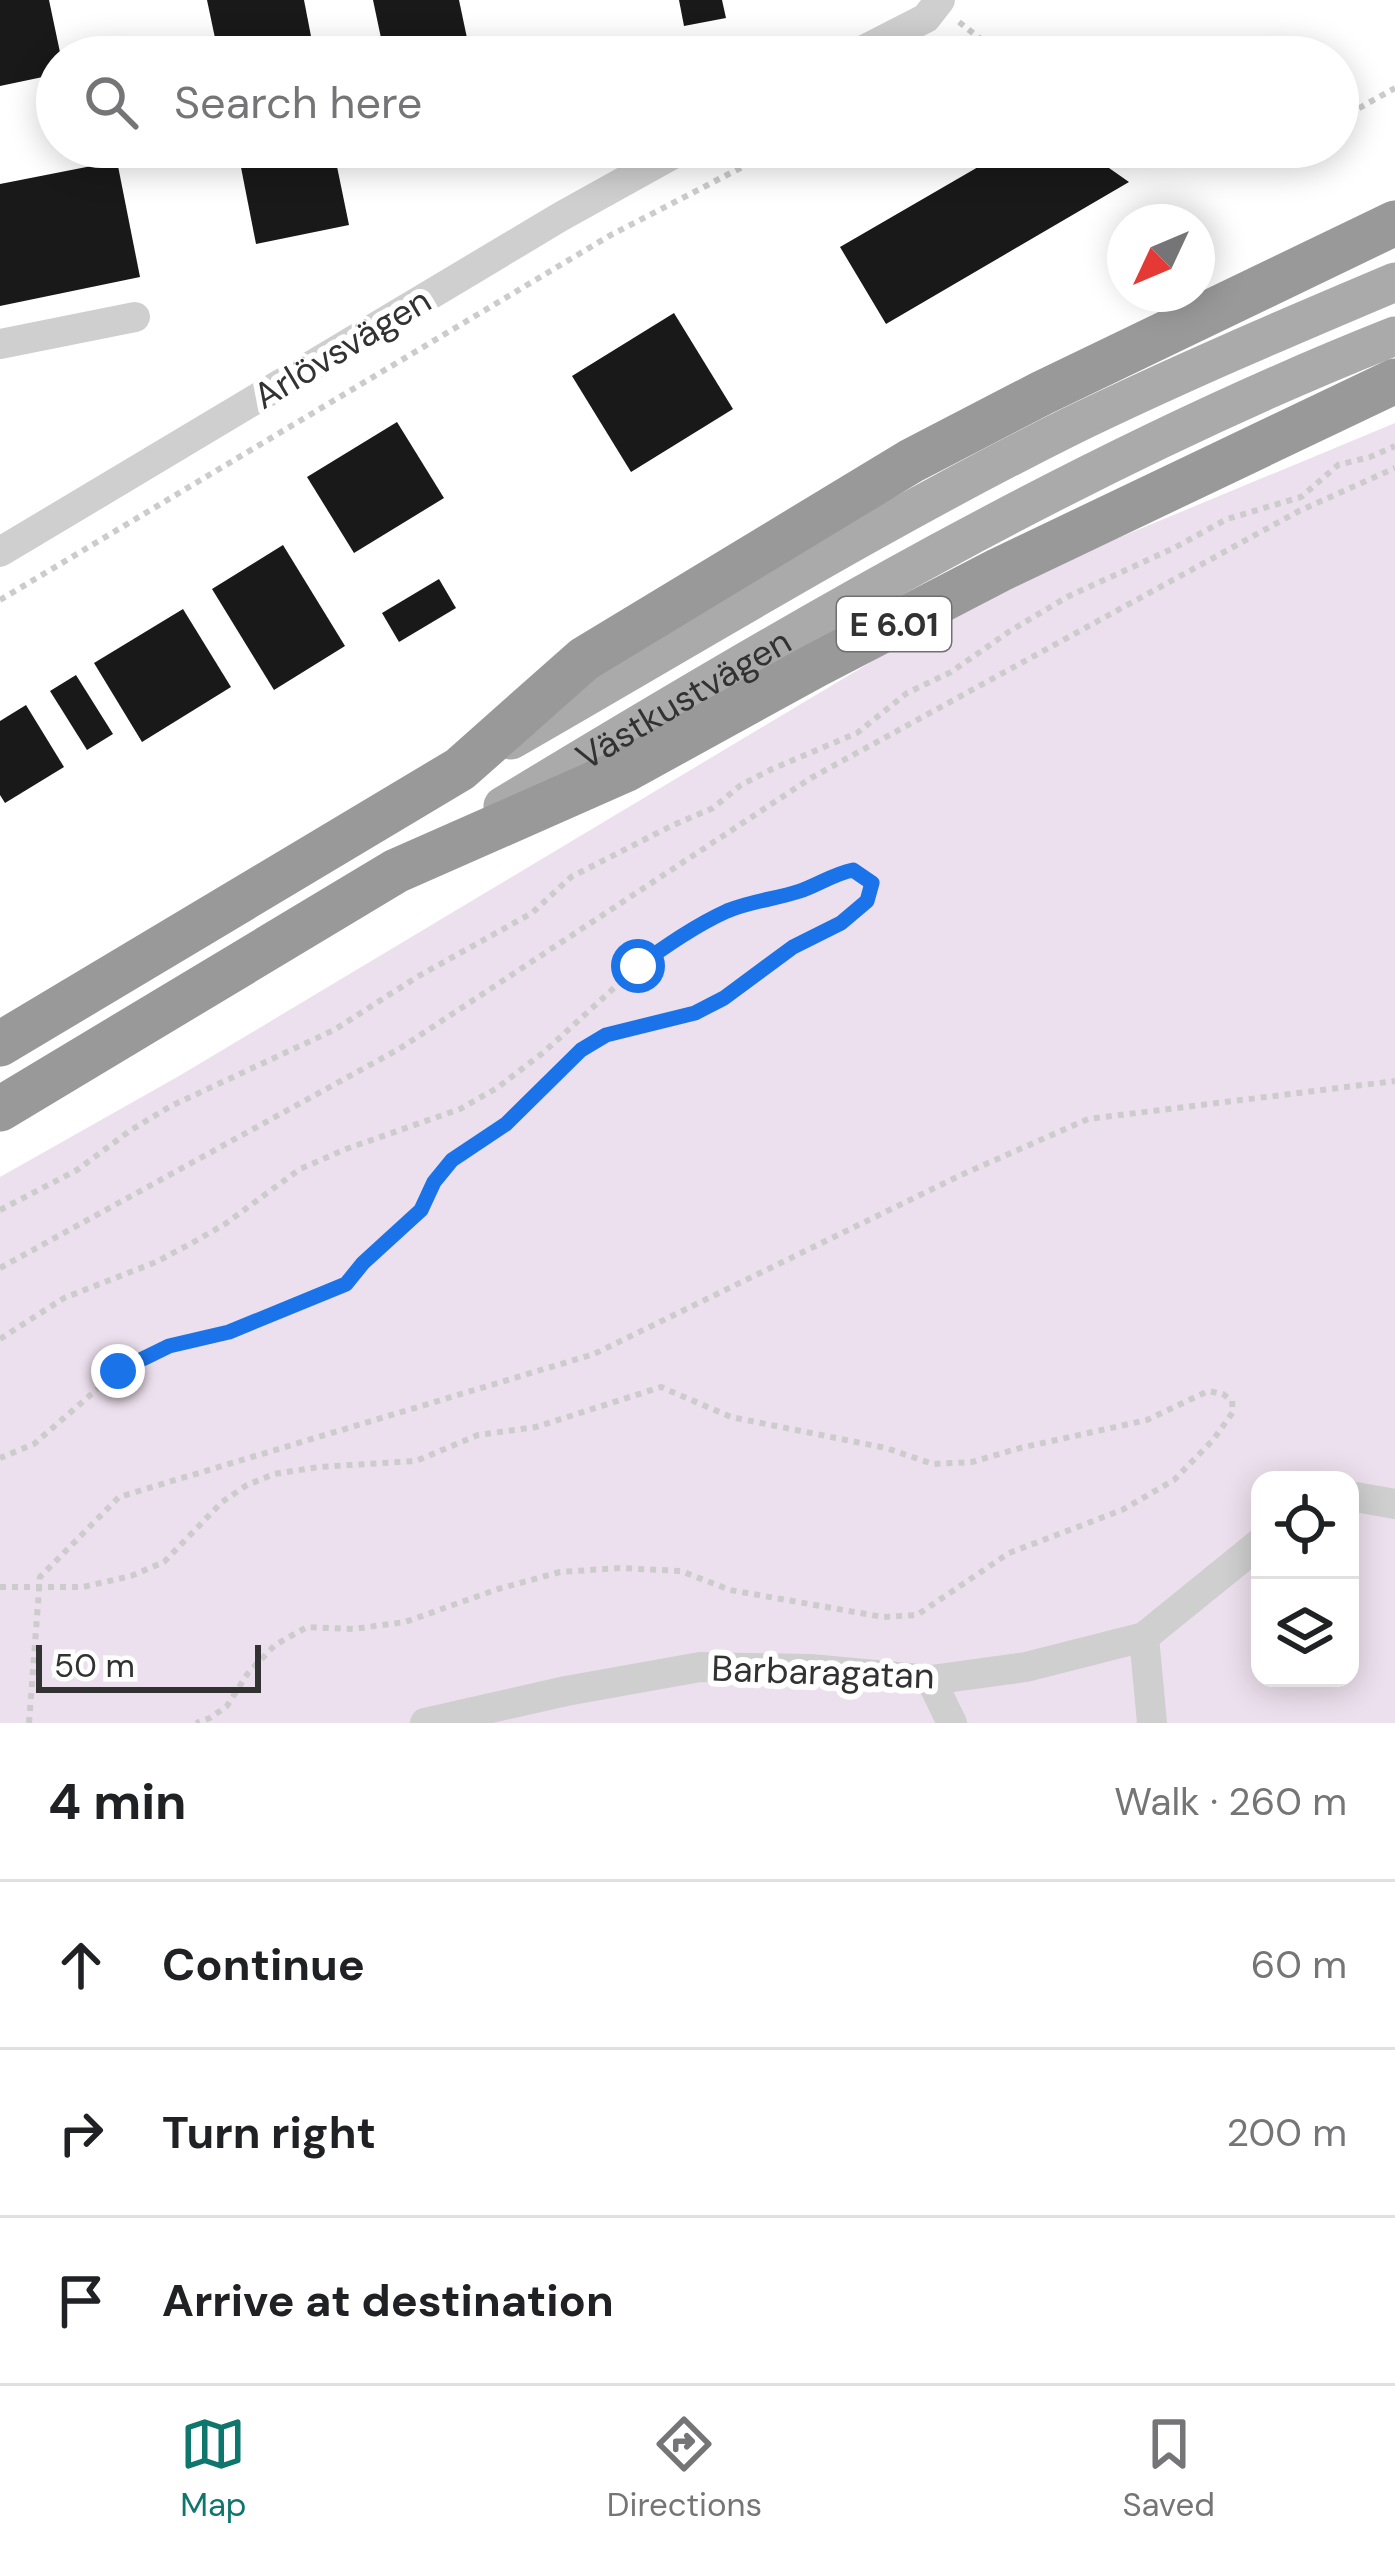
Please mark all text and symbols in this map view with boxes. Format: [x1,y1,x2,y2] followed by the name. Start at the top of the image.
[36,36,1359,168] search box
[78,69,144,135] icon: search
[174,73,422,132] text: Search here
[1107,204,1215,312] north arrow
[245,277,439,419] street label: Arlövsvägen
[837,597,951,651] road number: E 6.01
[567,617,799,780] street label: Västkustvägen
[611,939,665,993] route start
[91,1344,145,1398] route end
[1251,1471,1359,1687] map controls
[1251,1471,1359,1579] button: locate
[1251,1579,1359,1687] button: layers
[36,1639,261,1692] scale bar
[54,1644,135,1687] text: 50 m
[711,1645,935,1699] street label: Barbaragatan
[48,1768,187,1835] text: 4 min
[1114,1776,1347,1827] text: Walk · 260 m
[48,1932,114,1998] icon: ahead
[162,1935,365,1994] text: Continue
[1251,1939,1347,1990] text: 60 m
[48,2100,114,2166] icon: right
[162,2103,376,2162] text: Turn right
[1226,2107,1347,2158] text: 200 m
[48,2268,114,2334] icon: arrive
[162,2271,614,2330] text: Arrive at destination
[180,2411,247,2526] tab: Map
[607,2411,762,2526] tab: Directions
[1122,2411,1215,2526] tab: Saved

